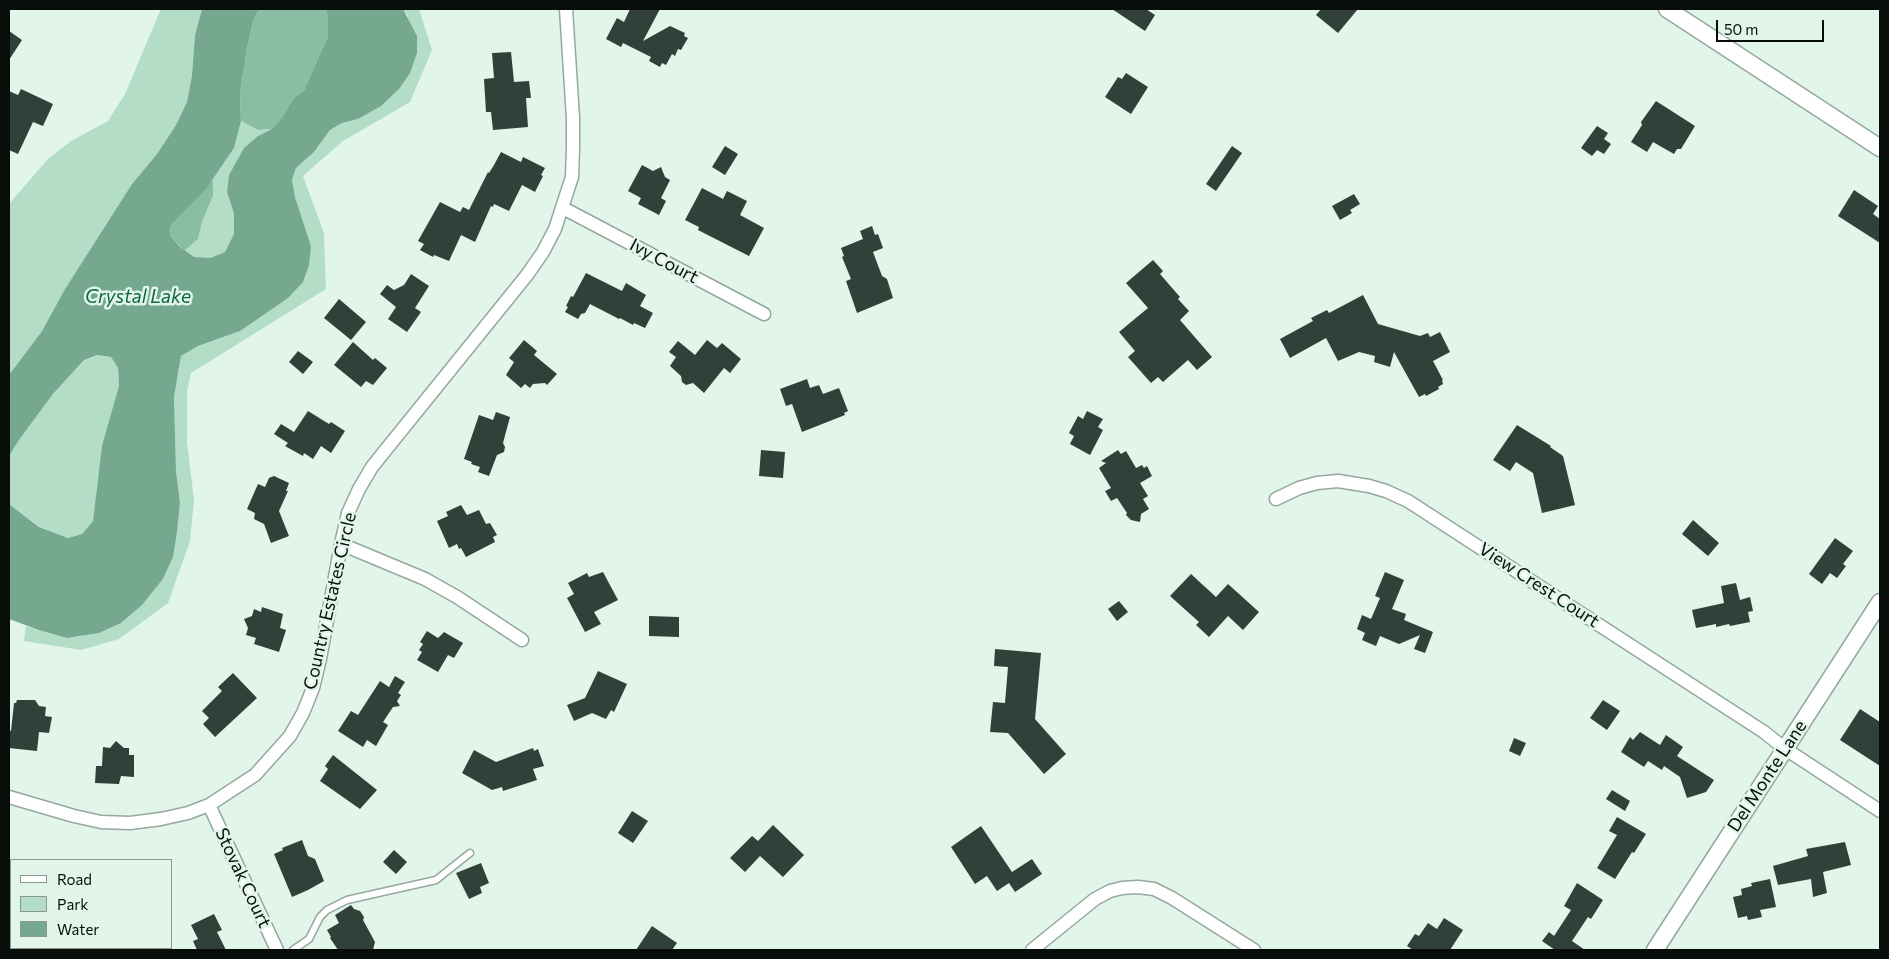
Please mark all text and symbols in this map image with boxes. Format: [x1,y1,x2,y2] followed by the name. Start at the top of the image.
[1719,10,1826,42] scale bar
[1724,20,1758,38] text: 50 m
[626,234,702,288] street label: Ivy Court
[85,286,191,308] water label: Crystal Lake
[299,510,361,692] street label: Country Estates Circle
[1475,538,1603,632] street label: View Crest Court
[1723,716,1811,836] street label: Del Monte Lane
[211,825,275,931] street label: Stovak Court
[10,859,172,949] legend
[57,870,92,888] text: Road
[57,895,88,913] text: Park
[57,920,99,938] text: Water

